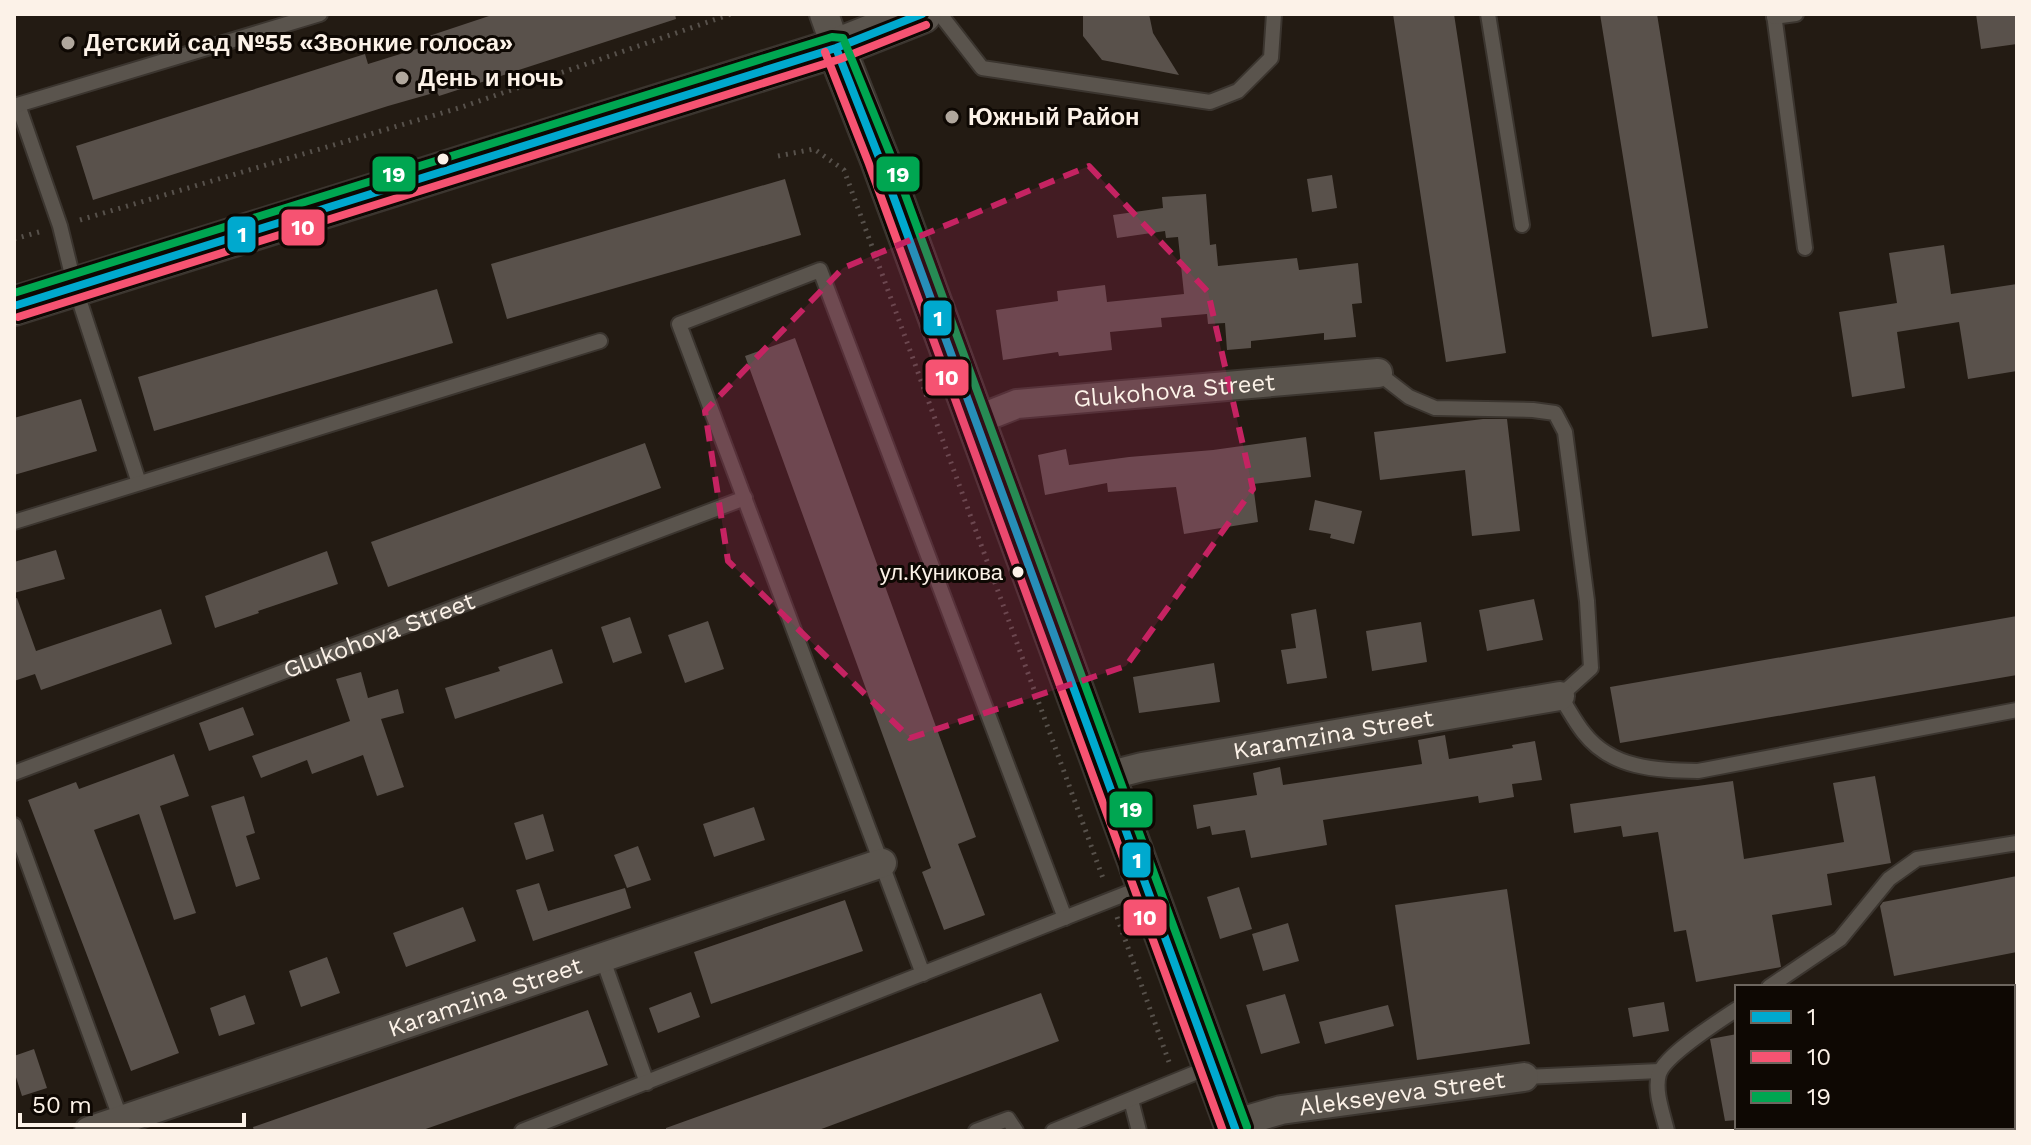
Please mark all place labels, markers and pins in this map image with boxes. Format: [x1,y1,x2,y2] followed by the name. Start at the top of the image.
[84,29,513,57] place label: Детский сад №55 «Звонкие голоса»
[59,34,77,52] marker: Детский сад №55 «Звонкие голоса»
[418,64,564,92] place label: День и ночь
[393,69,411,87] marker: День и ночь
[968,103,1140,131] place label: Южный Район
[943,108,961,126] marker: Южный Район
[435,151,451,167] unlabelled marker
[880,560,1004,585] place label: ул.Куникова
[1010,564,1026,580] marker: ул.Куникова

